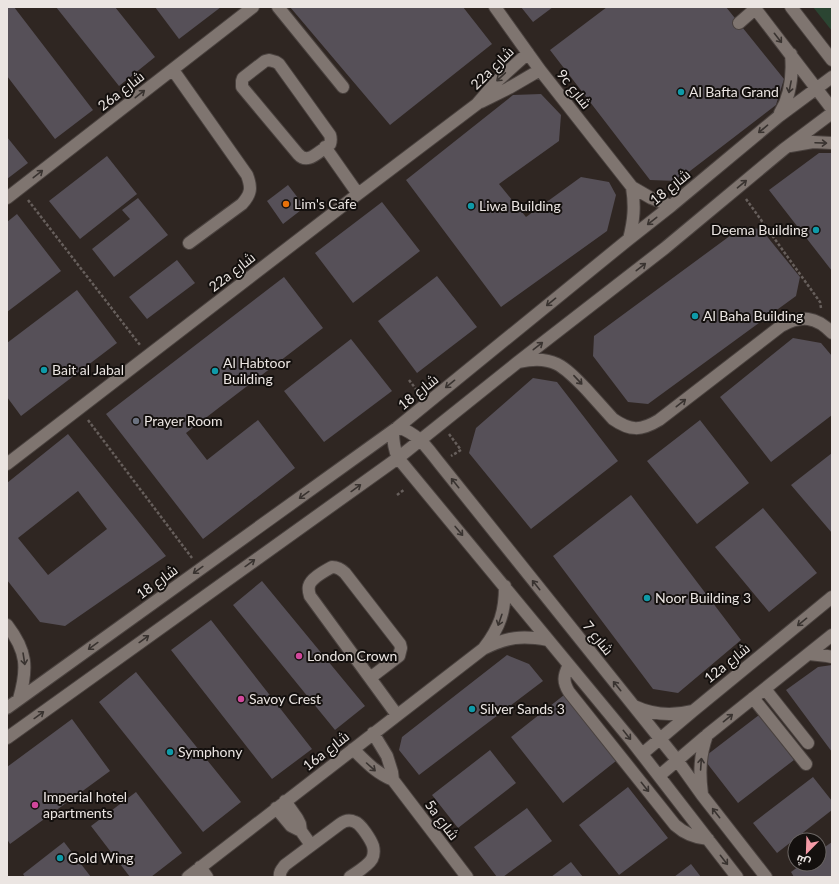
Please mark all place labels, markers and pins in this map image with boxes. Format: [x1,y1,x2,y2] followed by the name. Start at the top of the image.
[689,83,779,100] place label: Al Bafta Grand
[676,87,686,97] marker: Al Bafta Grand
[294,195,357,212] place label: Lim's Cafe
[479,197,561,214] place label: Liwa Building
[281,199,291,209] marker: Lim's Cafe
[466,201,476,211] marker: Liwa Building
[711,221,808,238] place label: Deema Building
[811,225,821,235] marker: Deema Building
[703,307,803,324] place label: Al Baha Building
[690,311,700,321] marker: Al Baha Building
[223,354,290,387] place label: Al Habtoor Building
[52,361,124,378] place label: Bait al Jabal
[39,365,49,375] marker: Bait al Jabal
[210,366,220,376] marker: Al Habtoor Building
[144,412,223,429] place label: Prayer Room
[131,416,141,426] marker: Prayer Room
[655,589,751,606] place label: Noor Building 3
[642,593,652,603] marker: Noor Building 3
[307,647,397,664] place label: London Crown
[294,651,304,661] marker: London Crown
[249,690,321,707] place label: Savoy Crest
[236,694,246,704] marker: Savoy Crest
[480,700,565,717] place label: Silver Sands 3
[467,704,477,714] marker: Silver Sands 3
[178,743,243,760] place label: Symphony
[165,747,175,757] marker: Symphony
[43,788,127,821] place label: Imperial hotel apartments
[30,800,40,810] marker: Imperial hotel apartments
[68,849,134,866] place label: Gold Wing
[55,853,65,863] marker: Gold Wing

